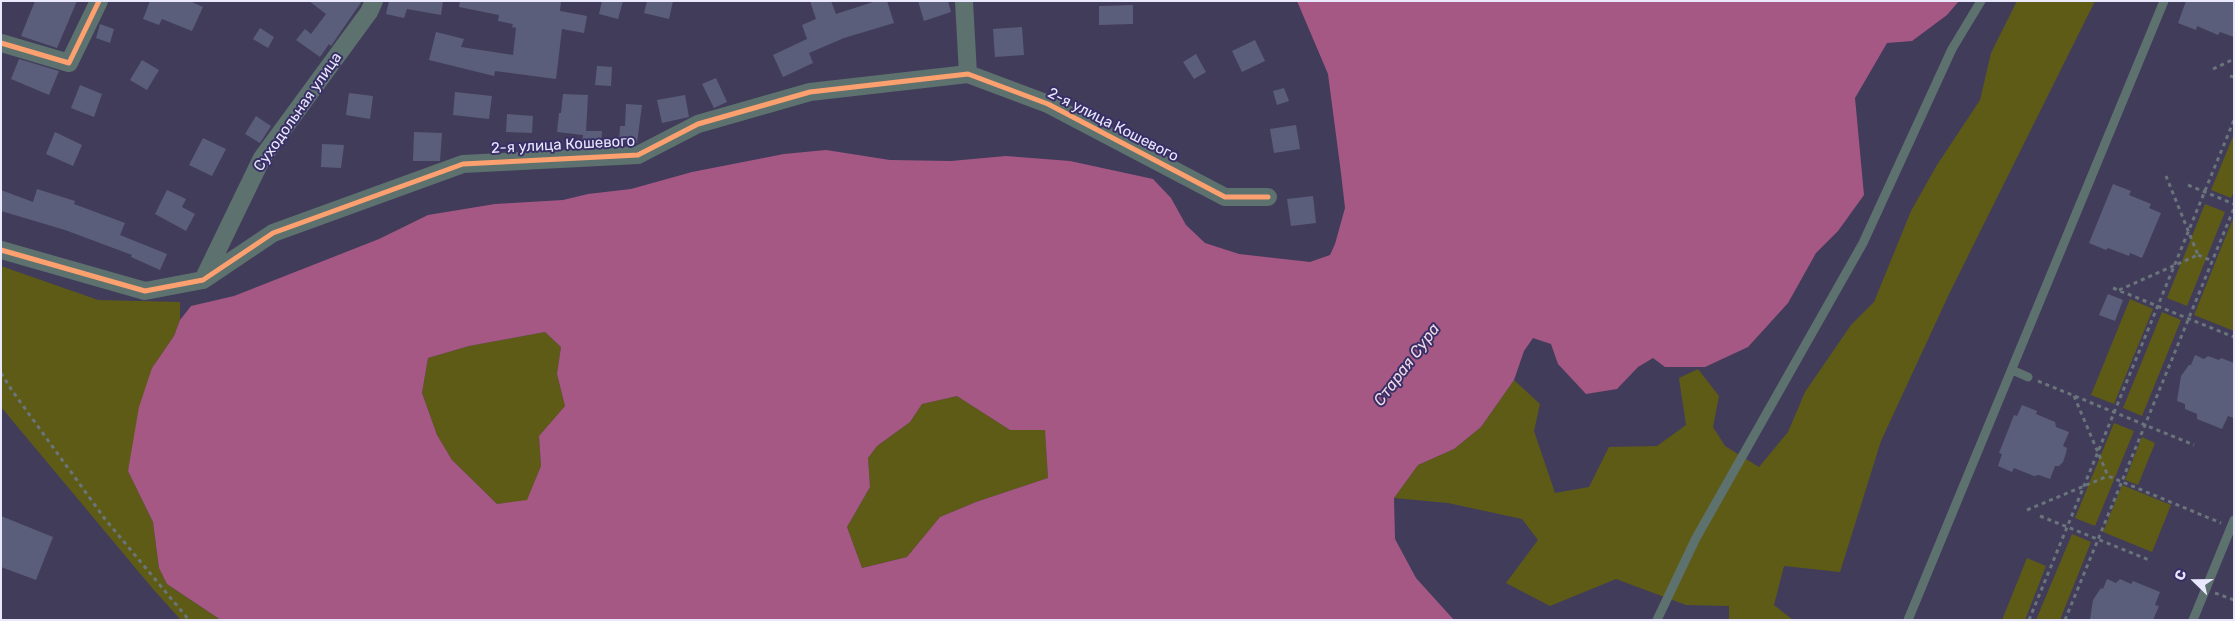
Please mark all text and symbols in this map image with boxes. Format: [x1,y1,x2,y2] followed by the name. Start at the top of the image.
[250,49,346,175] street label: Суходольная улица
[1045,84,1181,166] street label: 2-я улица Кошевого
[490,132,636,158] street label: 2-я улица Кошевого
[1370,320,1444,410] water label: Старая Сура
[2170,556,2220,606] north arrow
[2171,567,2190,583] text: С

